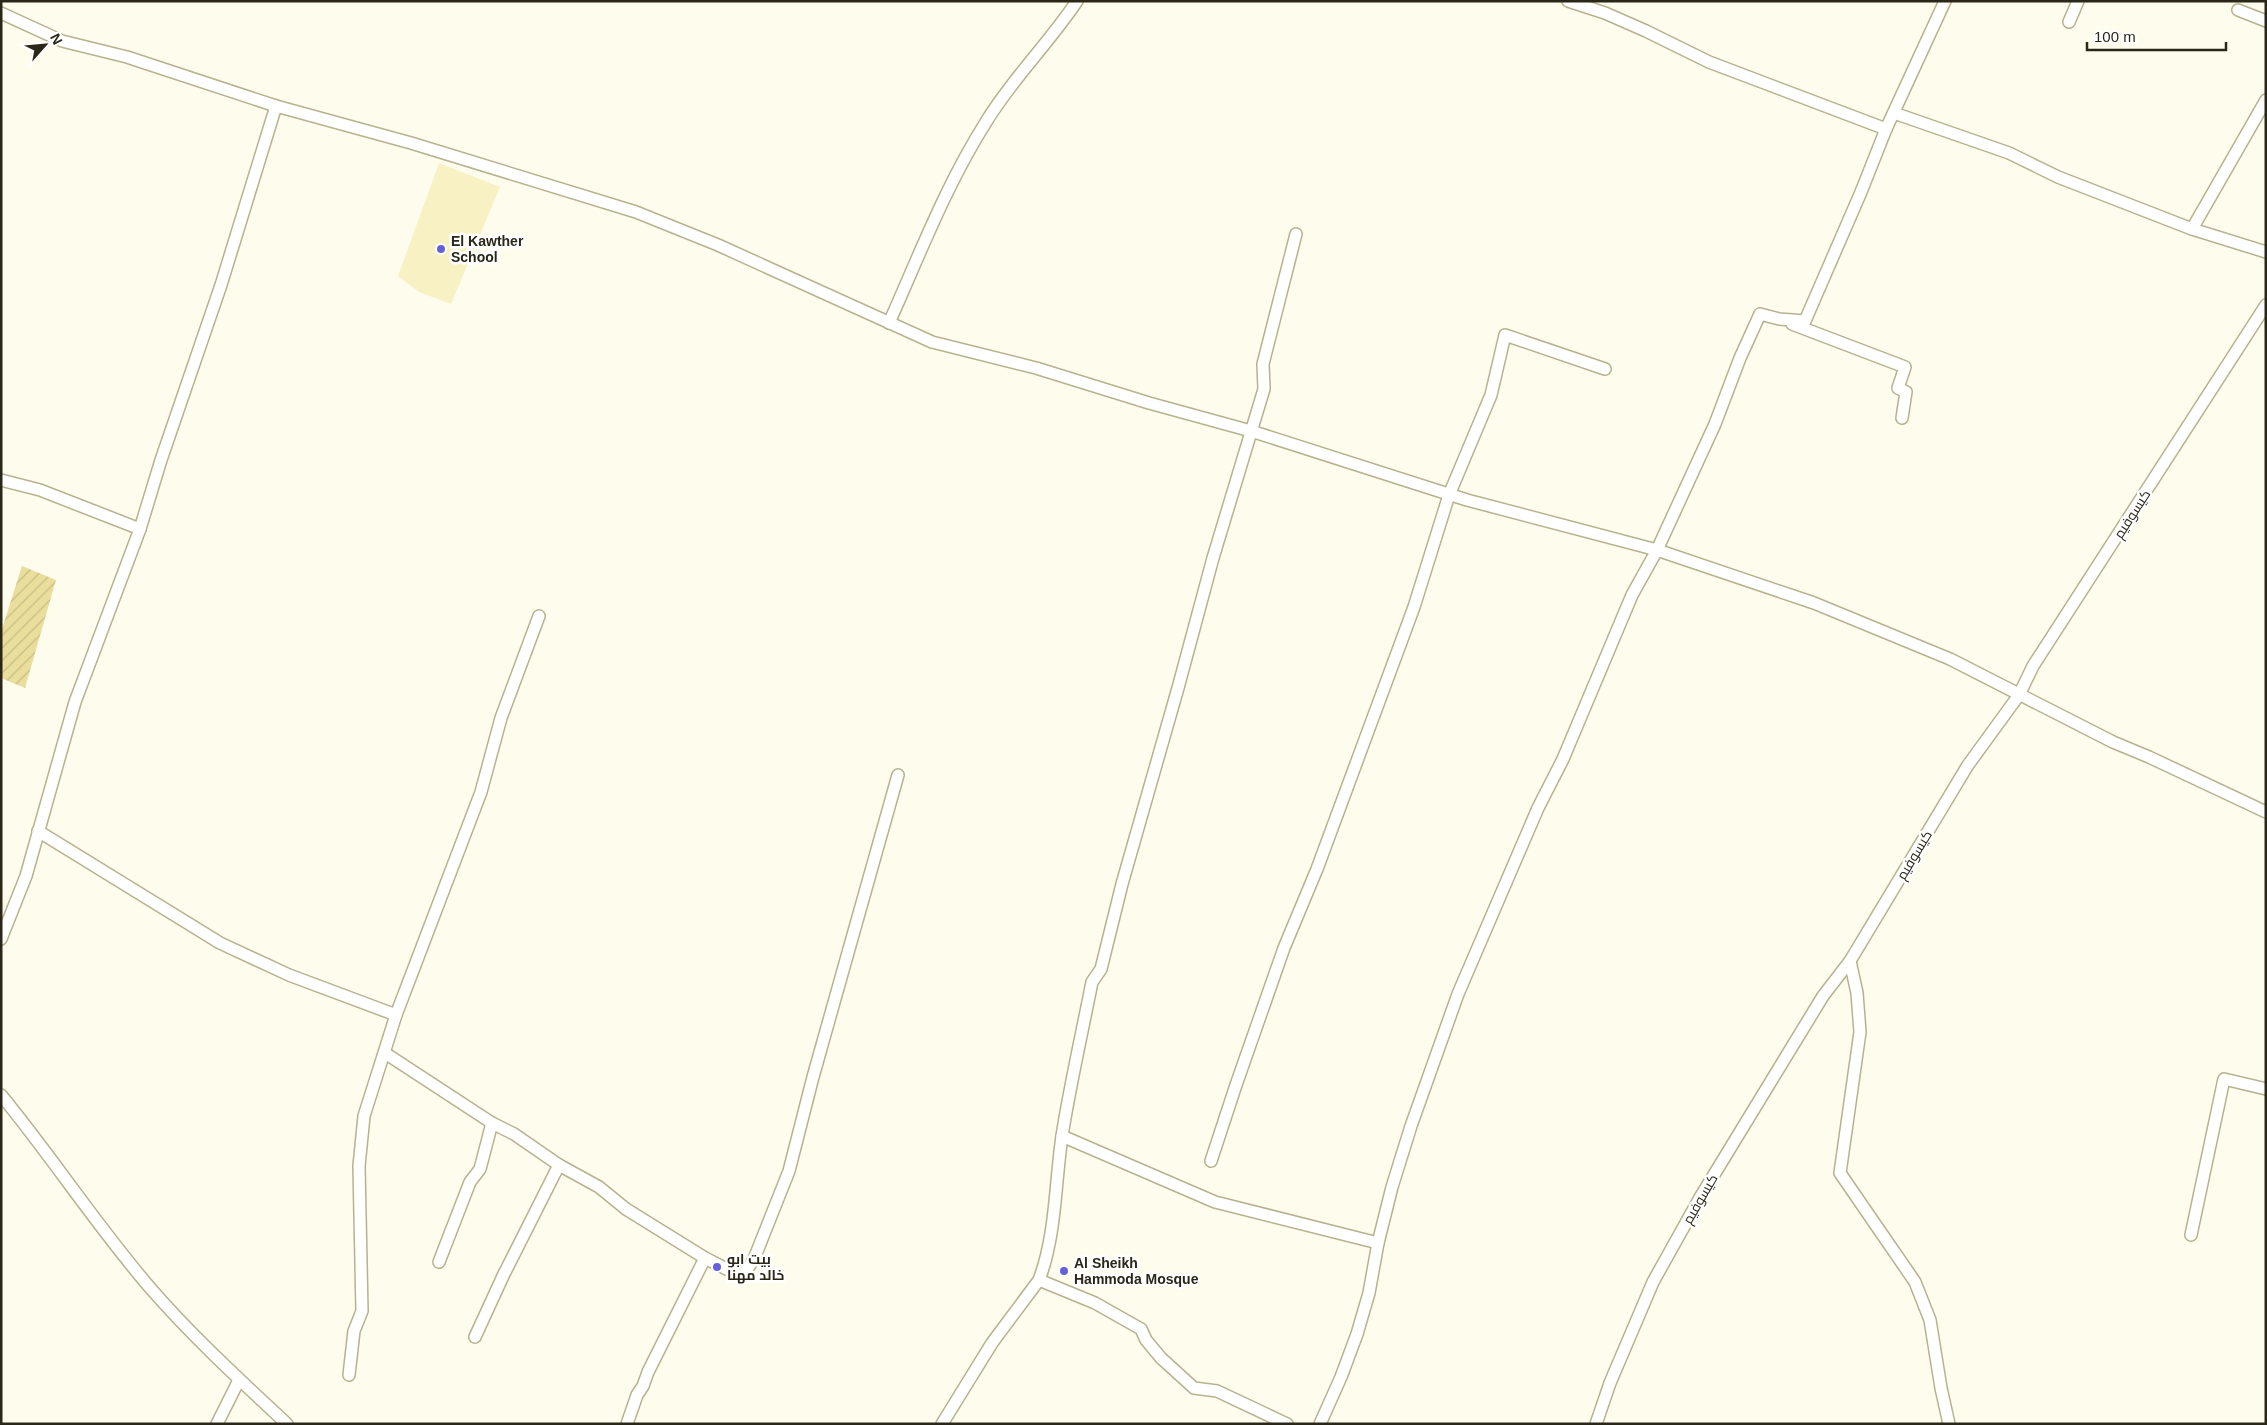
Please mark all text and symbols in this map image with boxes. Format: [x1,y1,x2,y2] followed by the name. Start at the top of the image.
[20,20,70,70] north arrow
[2087,20,2226,52] scale bar
[2094,28,2136,45] text: 100 m
[47,31,66,47] text: N
[451,233,524,265] place label: El Kawther School
[435,243,447,255] marker: El Kawther School
[2110,487,2155,542] street label: كيسوفيم
[1893,827,1937,884] street label: كيسوفيم
[1679,1171,1722,1228] street label: كيسوفيم
[727,1251,784,1284] place label: بيت ابو خالد مهنا
[1074,1255,1199,1287] place label: Al Sheikh Hammoda Mosque
[711,1261,723,1273] marker: بيت ابو خالد مهنا
[1058,1265,1070,1277] marker: Al Sheikh Hammoda Mosque

